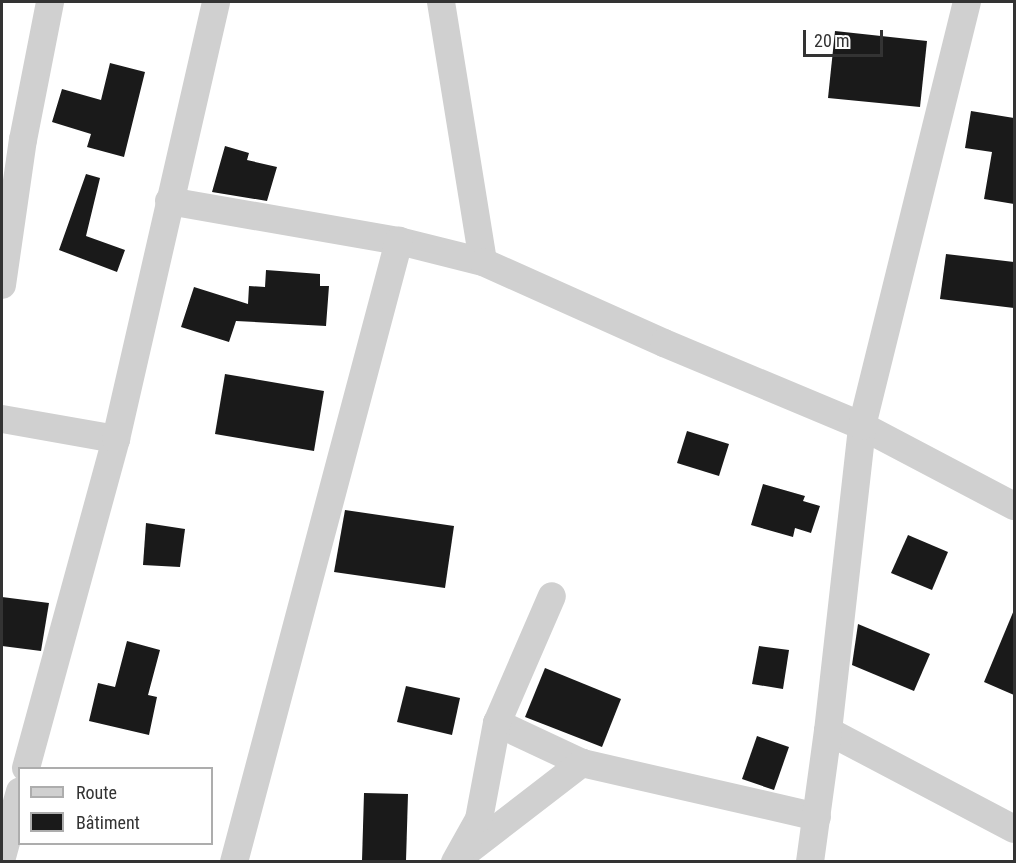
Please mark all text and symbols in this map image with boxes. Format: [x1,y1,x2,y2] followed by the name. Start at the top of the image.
[806,18,886,56] scale bar
[814,30,849,51] text: 20 m
[18,767,213,845] legend
[76,782,117,803] text: Route
[76,812,140,833] text: Bâtiment

